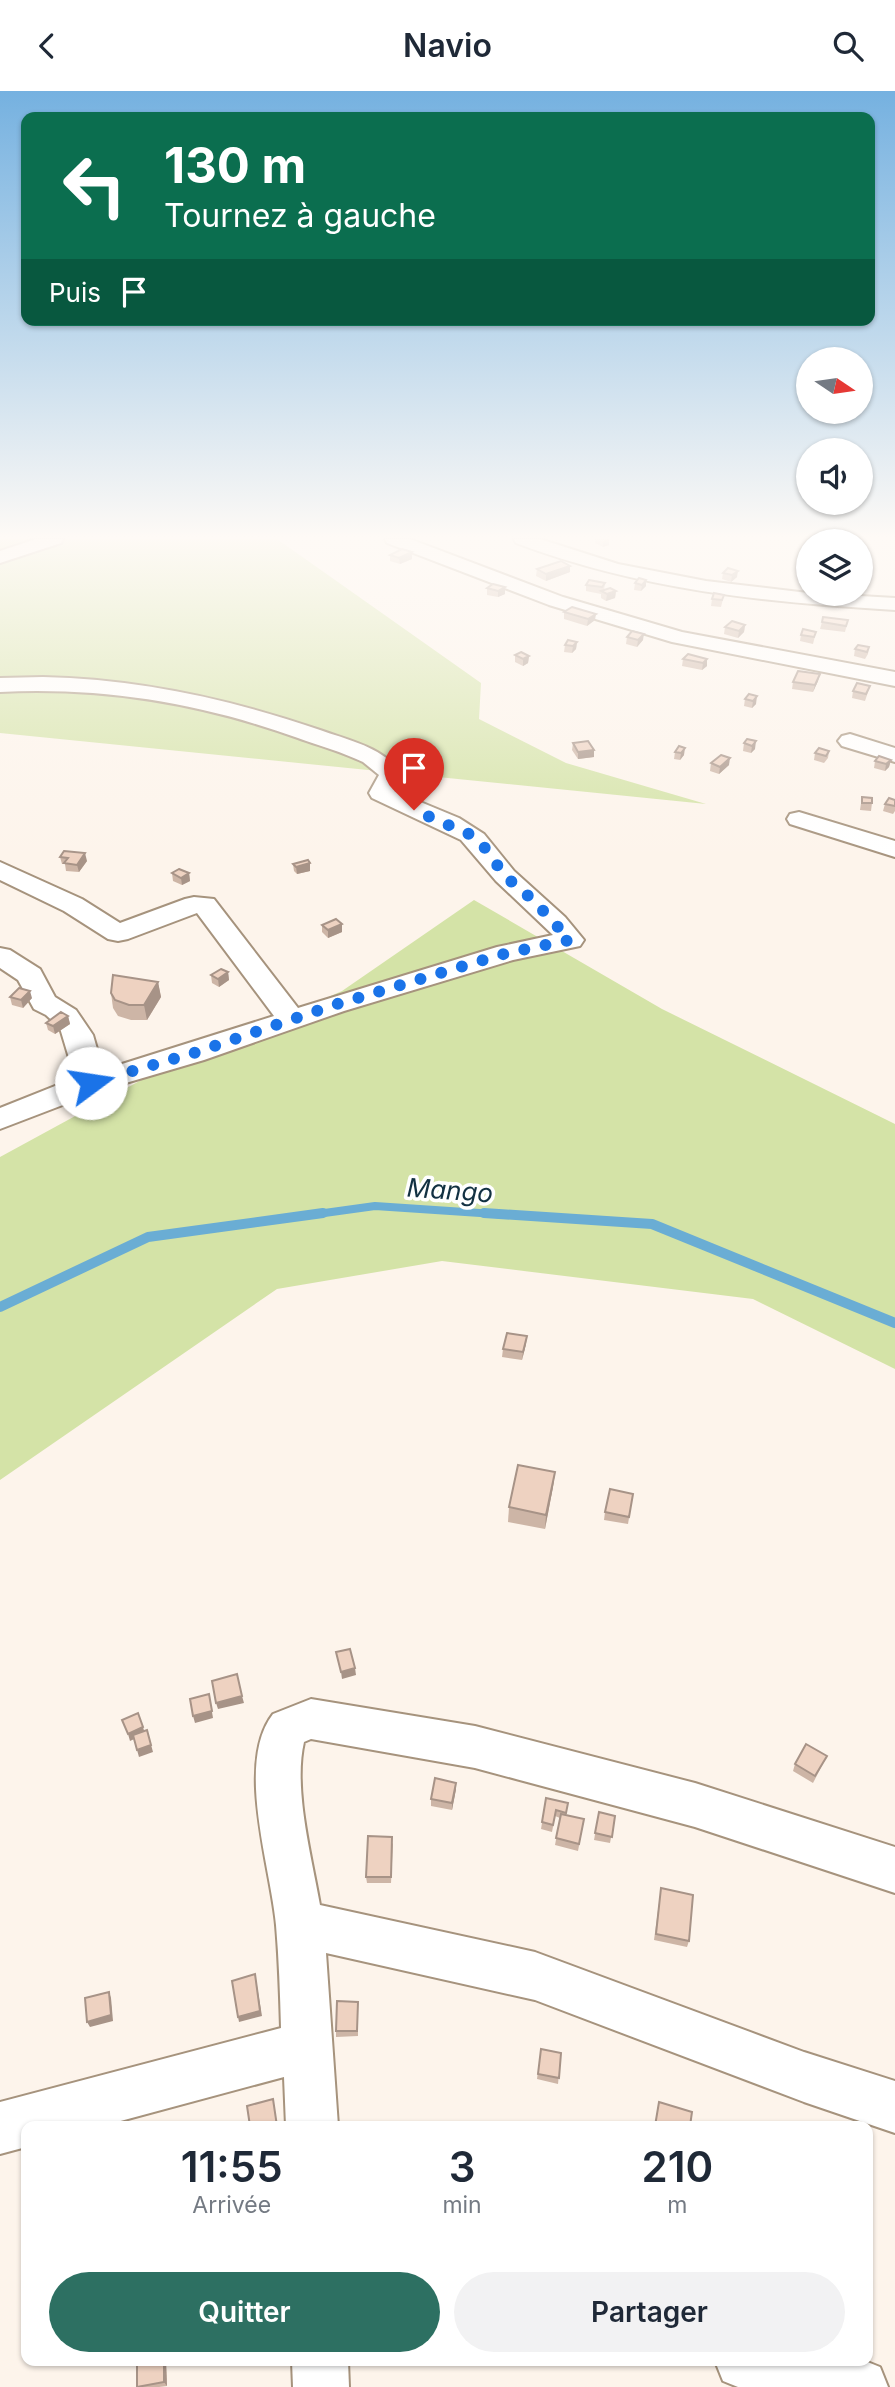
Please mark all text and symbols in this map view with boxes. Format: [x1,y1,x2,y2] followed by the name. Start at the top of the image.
[403,26,492,65] text: Navio
[28,27,66,65] icon: back
[829,27,867,65] icon: search
[164,136,306,195] text: 130 m
[49,140,140,231] icon: left
[164,196,436,235] text: Tournez à gauche
[115,273,153,311] icon: arrive
[49,277,101,308] text: Puis
[796,347,873,423] north arrow
[796,347,873,606] map controls
[796,438,873,515] button: sound
[796,529,873,606] button: layers
[384,738,444,810] pin
[395,749,433,787] icon: arrive
[54,1046,128,1120] position arrow
[406,1172,494,1208] water label: Mango
[181,2141,283,2192] text: 11:55
[449,2141,475,2192] text: 3
[642,2141,713,2192] text: 210
[192,2191,271,2219] text: Arrivée
[442,2191,482,2219] text: min
[667,2191,687,2219] text: m
[49,2272,440,2352] button: Quitter
[454,2272,845,2352] button: Partager

